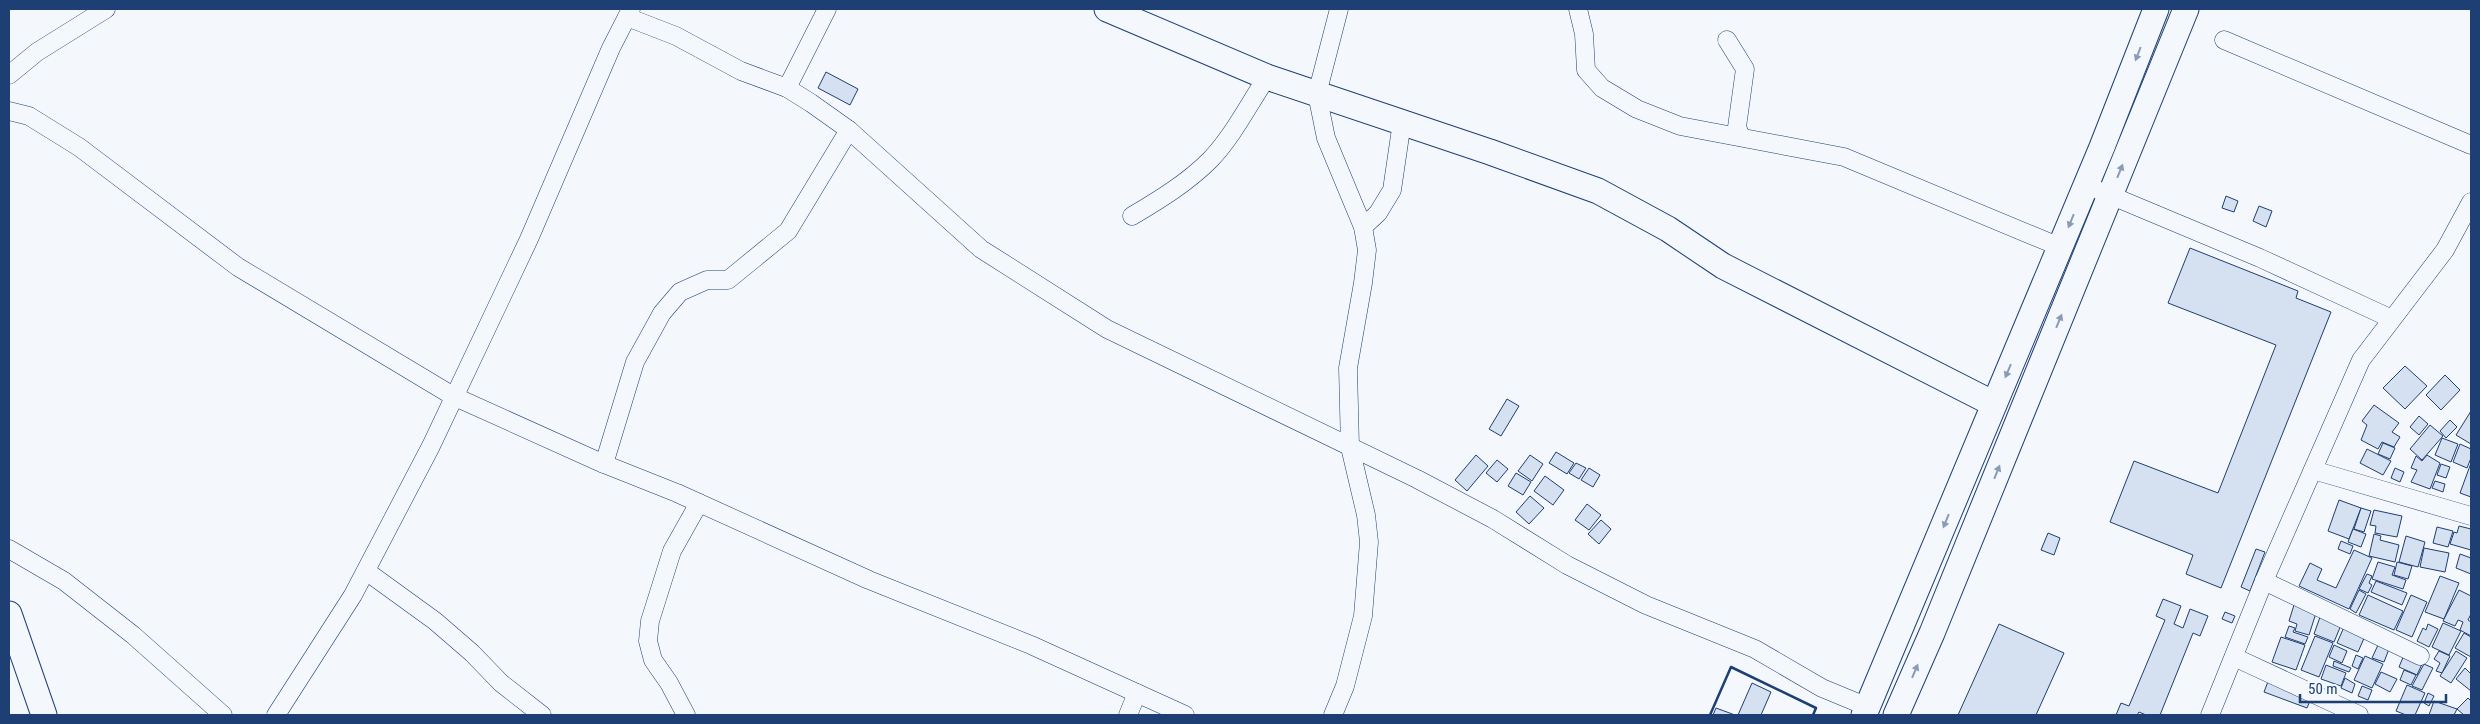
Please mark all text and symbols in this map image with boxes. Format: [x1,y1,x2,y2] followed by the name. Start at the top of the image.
[2134,47,2142,62] one-way arrow
[2116,163,2124,178] one-way arrow
[2066,214,2074,228] one-way arrow
[2055,314,2063,328] one-way arrow
[2004,364,2012,379] one-way arrow
[1994,465,2002,479] one-way arrow
[1942,514,1950,529] one-way arrow
[1912,664,1920,678] one-way arrow
[2300,672,2446,704] scale bar
[2308,680,2338,698] text: 50 m

